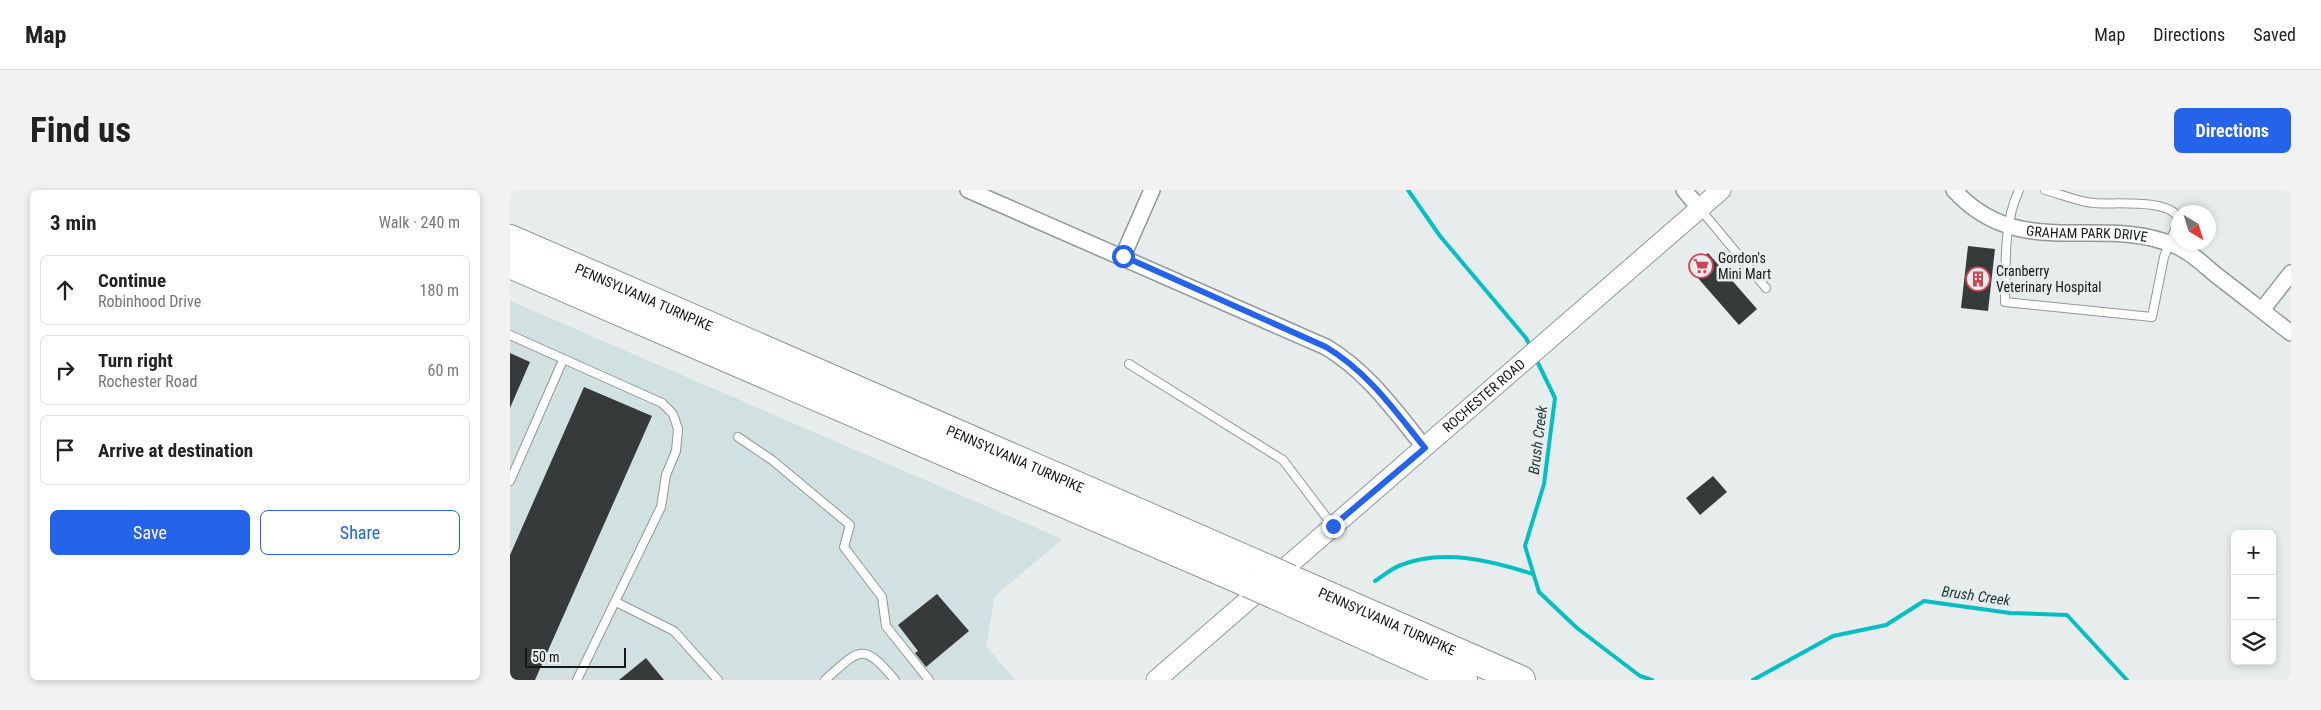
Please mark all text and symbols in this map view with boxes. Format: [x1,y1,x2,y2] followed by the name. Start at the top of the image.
[25,21,66,49] text: Map
[2094,24,2125,45] text: Map
[2153,24,2225,45] text: Directions
[2253,24,2296,45] text: Saved
[2174,108,2291,153] button: Directions
[30,110,131,151] text: Find us
[2171,205,2216,250] north arrow
[50,211,97,235] text: 3 min
[379,213,460,232] text: Walk · 240 m
[2025,222,2149,245] street label: GRAHAM PARK DRIVE
[1112,245,1135,268] route start
[1718,250,1771,282] place label: Gordon's Mini Mart
[1688,253,1714,279] supermarket icon: Gordon's Mini Mart
[573,260,715,334] street label: PENNSYLVANIA TURNPIKE
[1996,263,2102,295] place label: Cranberry Veterinary Hospital
[1965,266,1991,292] building icon: Cranberry Veterinary Hospital
[98,269,166,292] text: Continue
[51,276,79,304] icon: ahead
[420,281,459,300] text: 180 m
[98,292,201,311] text: Robinhood Drive
[98,349,173,372] text: Turn right
[51,356,79,384] icon: right
[1440,356,1528,436] street label: ROCHESTER ROAD
[427,361,459,380] text: 60 m
[98,372,197,391] text: Rochester Road
[1525,404,1551,475] water label: Brush Creek
[944,422,1086,496] street label: PENNSYLVANIA TURNPIKE
[51,436,79,464] icon: arrive
[98,439,253,462] text: Arrive at destination
[50,510,250,555] button: Save
[260,510,460,555] button: Share
[1322,515,1345,538] route end
[2231,530,2276,665] map controls
[2231,530,2276,575] button: +
[2231,575,2276,620] button: −
[1940,582,2012,610] water label: Brush Creek
[1316,584,1458,658] street label: PENNSYLVANIA TURNPIKE
[2231,620,2276,665] button: layers
[525,645,626,668] scale bar
[532,649,560,665] text: 50 m

